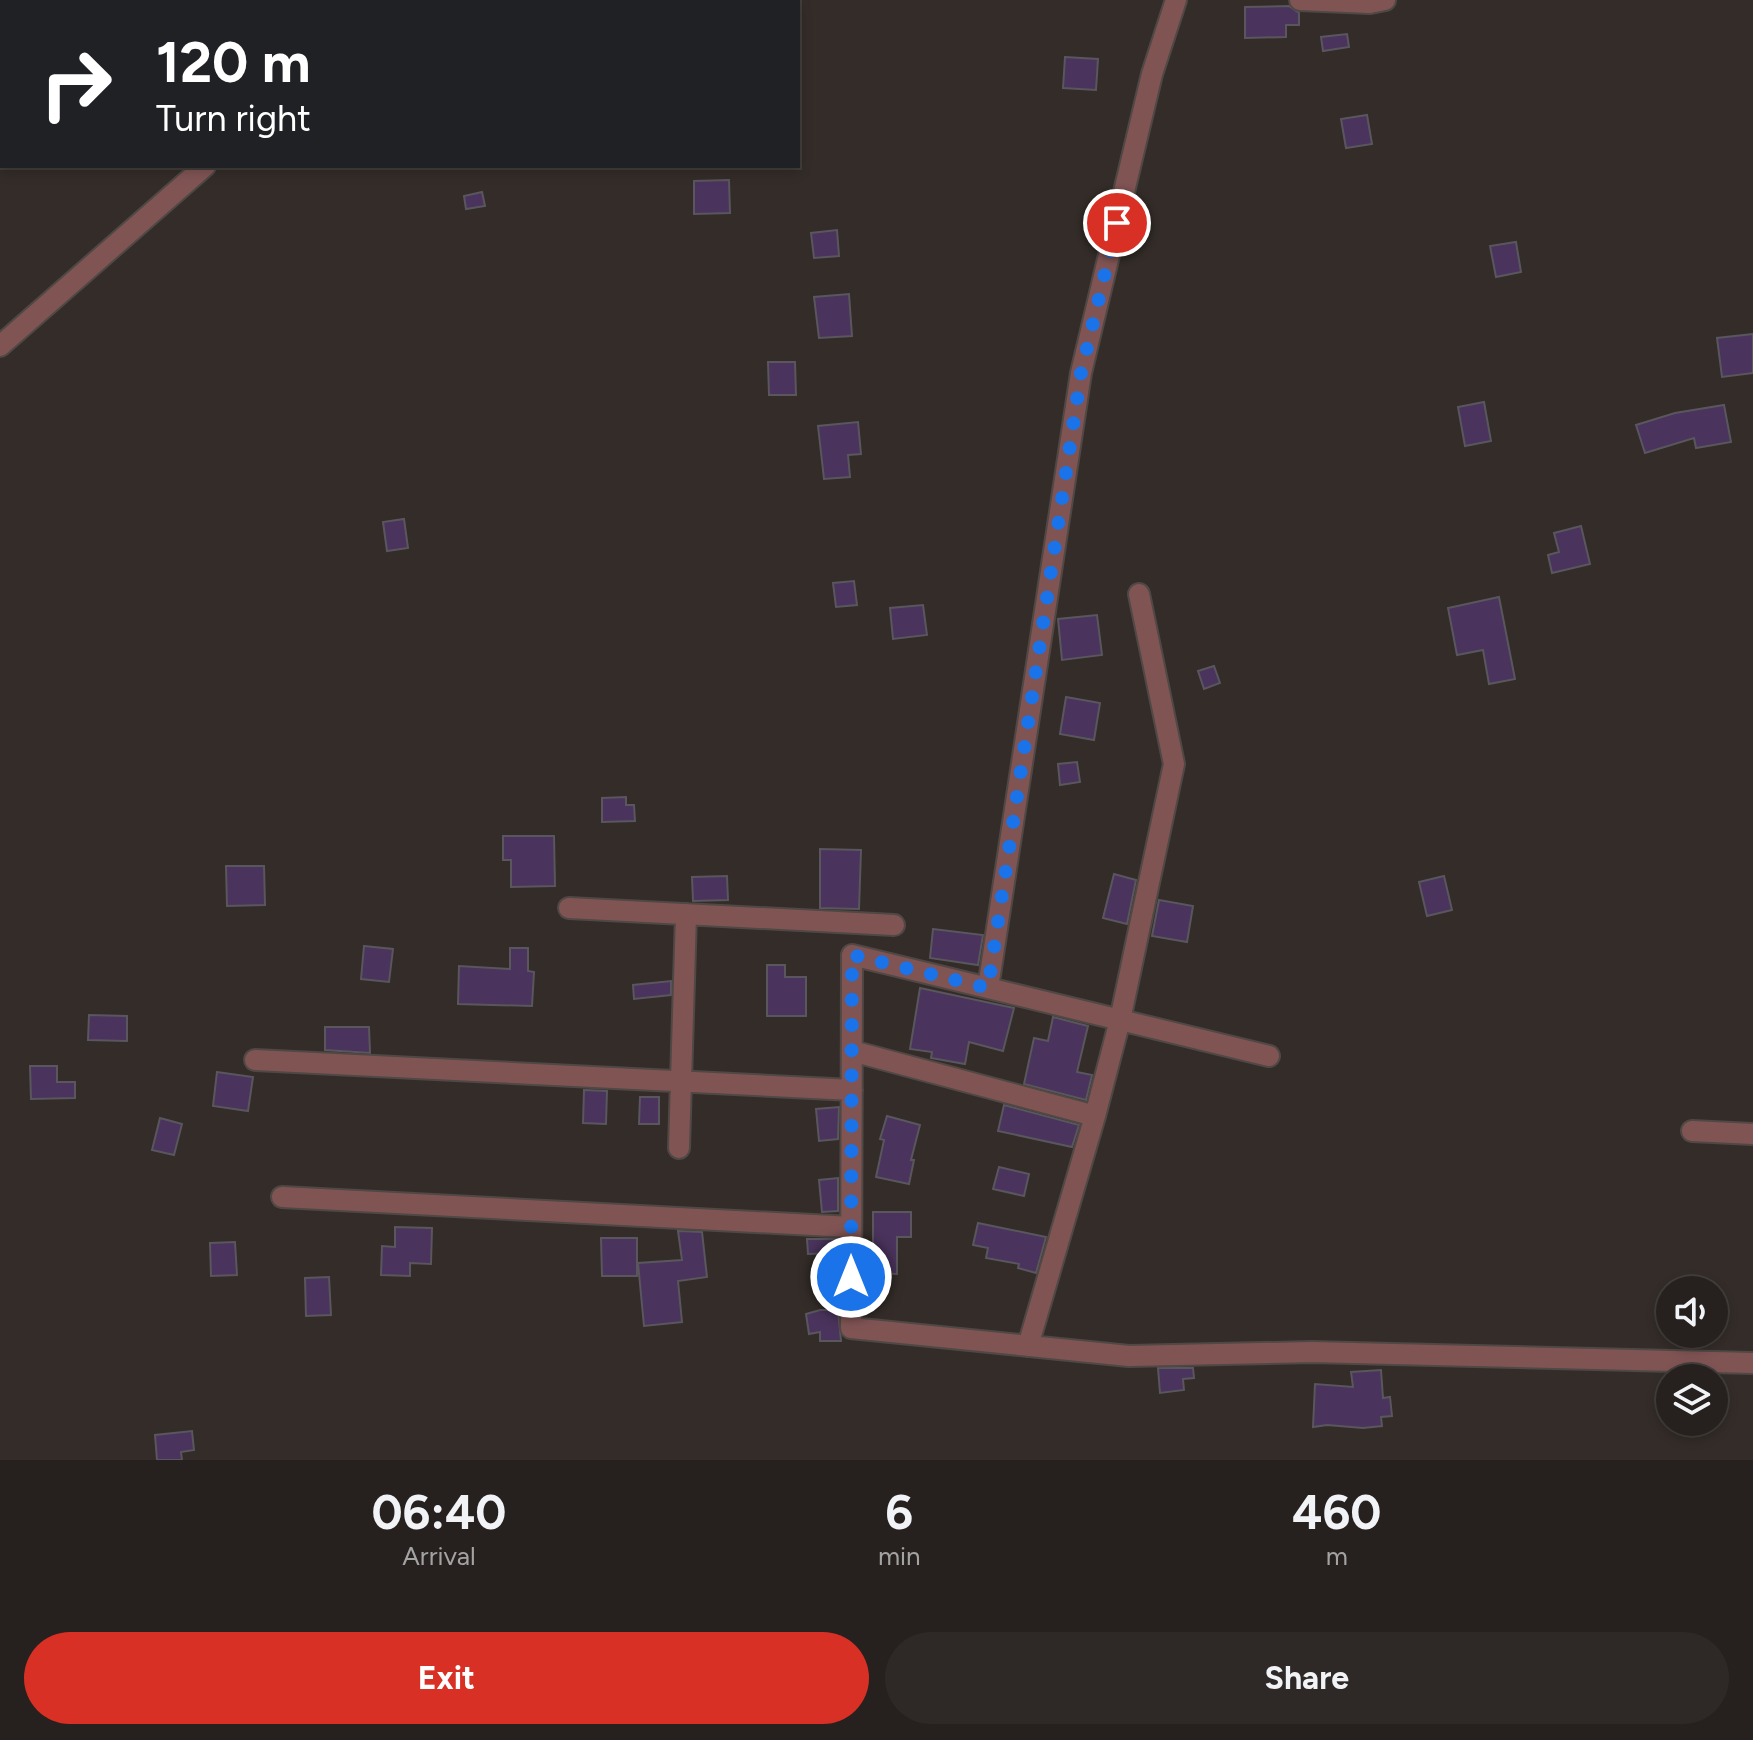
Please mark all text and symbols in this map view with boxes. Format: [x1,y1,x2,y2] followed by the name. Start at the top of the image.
[156,29,311,96] text: 120 m
[24,32,128,136] icon: right
[156,97,311,140] text: Turn right
[1083,189,1151,257] pin
[1095,201,1139,245] icon: arrive
[809,1235,893,1319] position arrow
[1656,1276,1728,1436] map controls
[1656,1276,1728,1348] button: sound
[1656,1364,1728,1436] button: layers
[372,1483,506,1541] text: 06:40
[885,1483,913,1541] text: 6
[1292,1483,1381,1541] text: 460
[402,1540,476,1572] text: Arrival
[878,1540,921,1572] text: min
[1326,1540,1348,1572] text: m
[24,1632,869,1724] button: Exit
[885,1632,1729,1724] button: Share

